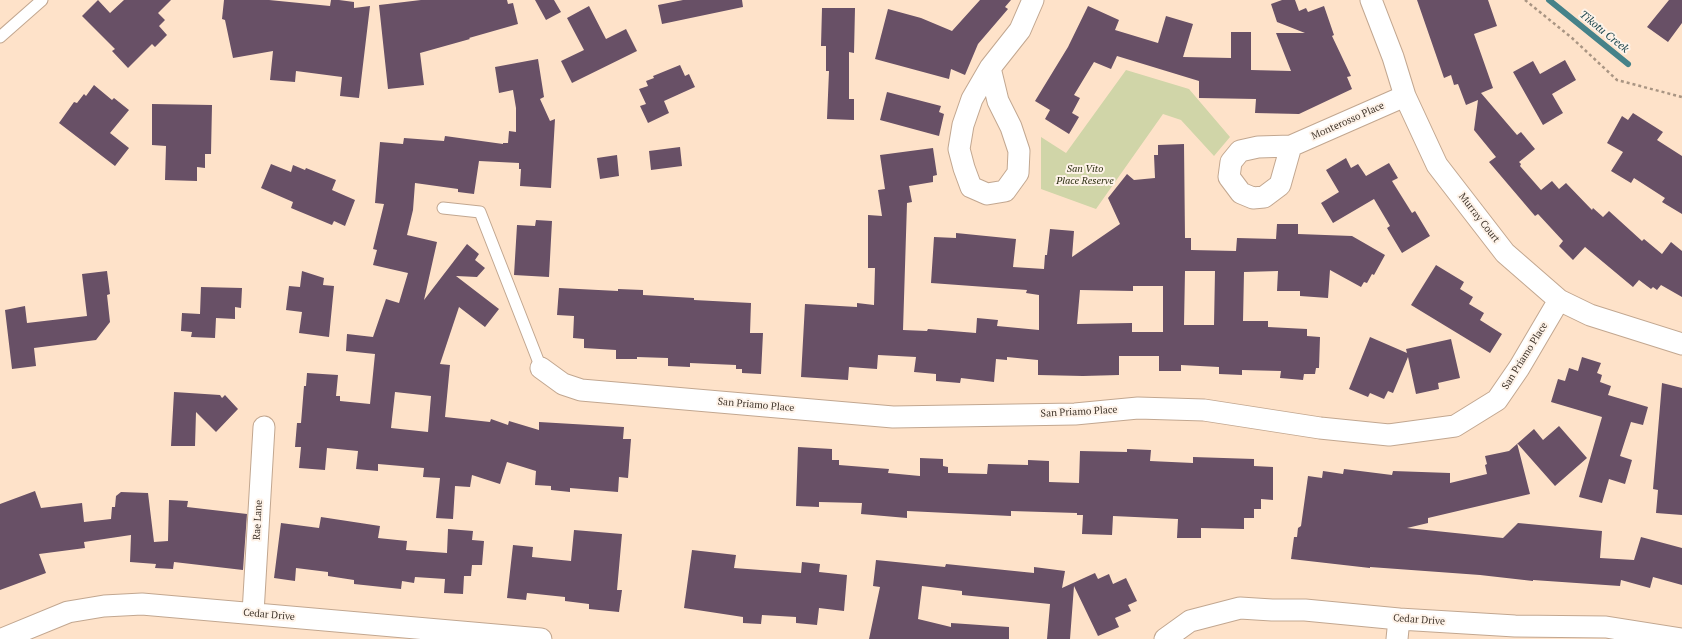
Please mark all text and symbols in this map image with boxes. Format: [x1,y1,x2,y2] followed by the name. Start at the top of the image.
[1577,8,1631,56] water label: Tikotu Creek
[1310,100,1386,142] street label: Monterosso Place
[1056,163,1114,186] park label: San Vito Place Reserve
[1456,191,1502,245] street label: Murray Court
[1500,320,1550,392] street label: San Priamo Place
[717,396,795,414] street label: San Priamo Place
[1040,404,1118,420] street label: San Priamo Place
[251,500,265,540] street label: Rae Lane
[243,607,295,623] street label: Cedar Drive
[1393,612,1445,628] street label: Cedar Drive

